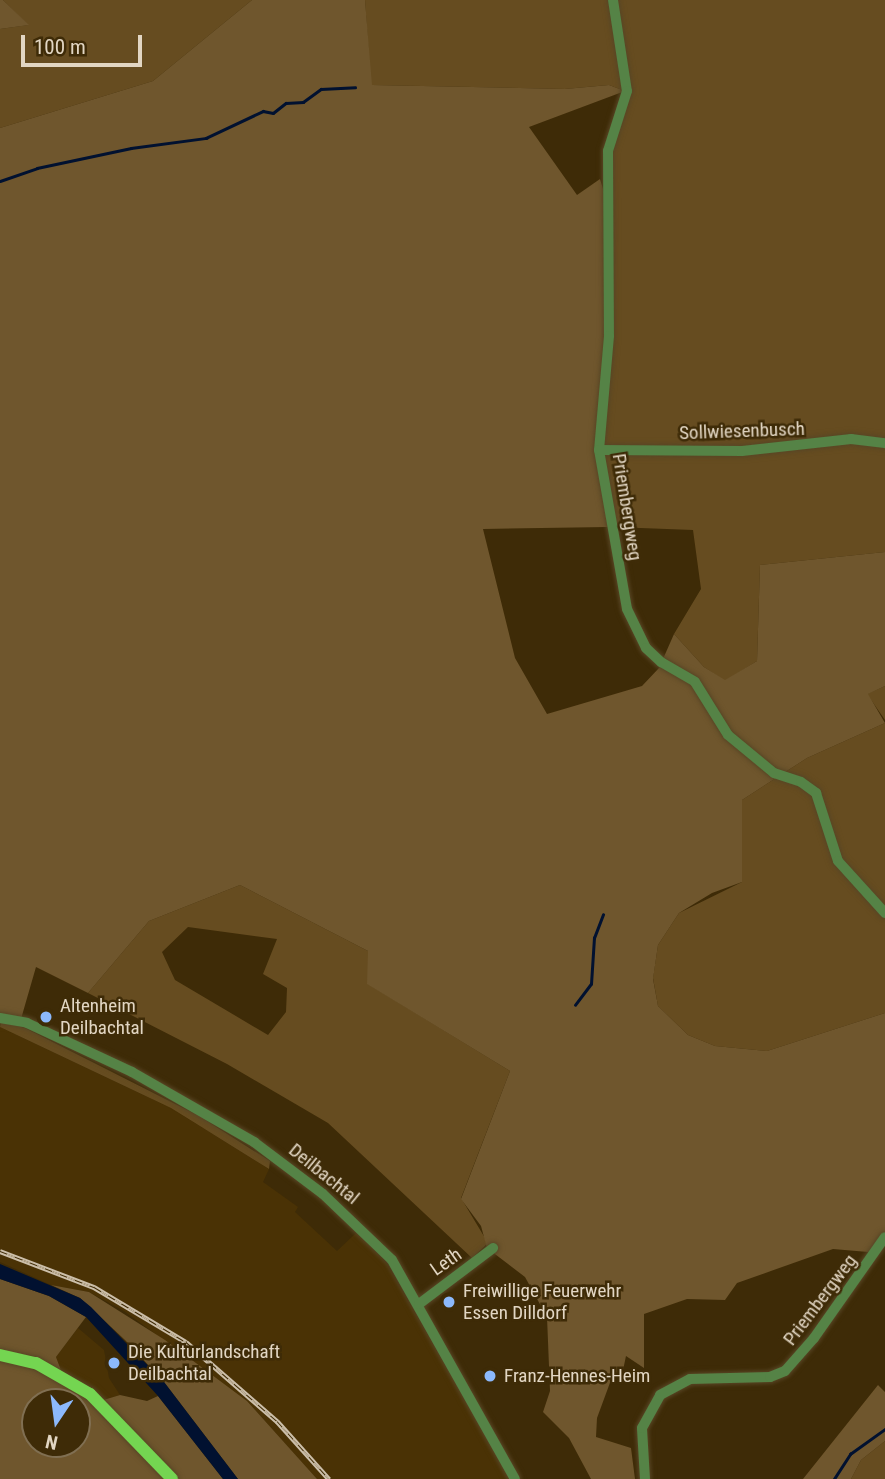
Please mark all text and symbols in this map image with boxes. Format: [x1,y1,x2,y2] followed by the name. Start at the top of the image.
[24,21,145,65] scale bar
[34,35,86,59] text: 100 m
[679,417,805,445] street label: Sollwiesenbusch
[607,452,647,562] street label: Priembergweg
[60,995,144,1039] place label: Altenheim Deilbachtal
[38,1009,54,1025] marker: Altenheim Deilbachtal
[284,1139,364,1209] street label: Deilbachtal
[426,1243,466,1281] street label: Leth
[778,1250,862,1350] street label: Priembergweg
[463,1280,621,1324] place label: Freiwillige Feuerwehr Essen Dilldorf
[441,1294,457,1310] marker: Freiwillige Feuerwehr Essen Dilldorf
[128,1341,280,1385] place label: Die Kulturlandschaft Deilbachtal
[106,1355,122,1371] marker: Die Kulturlandschaft Deilbachtal
[504,1365,650,1387] place label: Franz-Hennes-Heim
[482,1368,498,1384] marker: Franz-Hennes-Heim
[21,1388,91,1458] north arrow
[43,1429,60,1455] text: N

